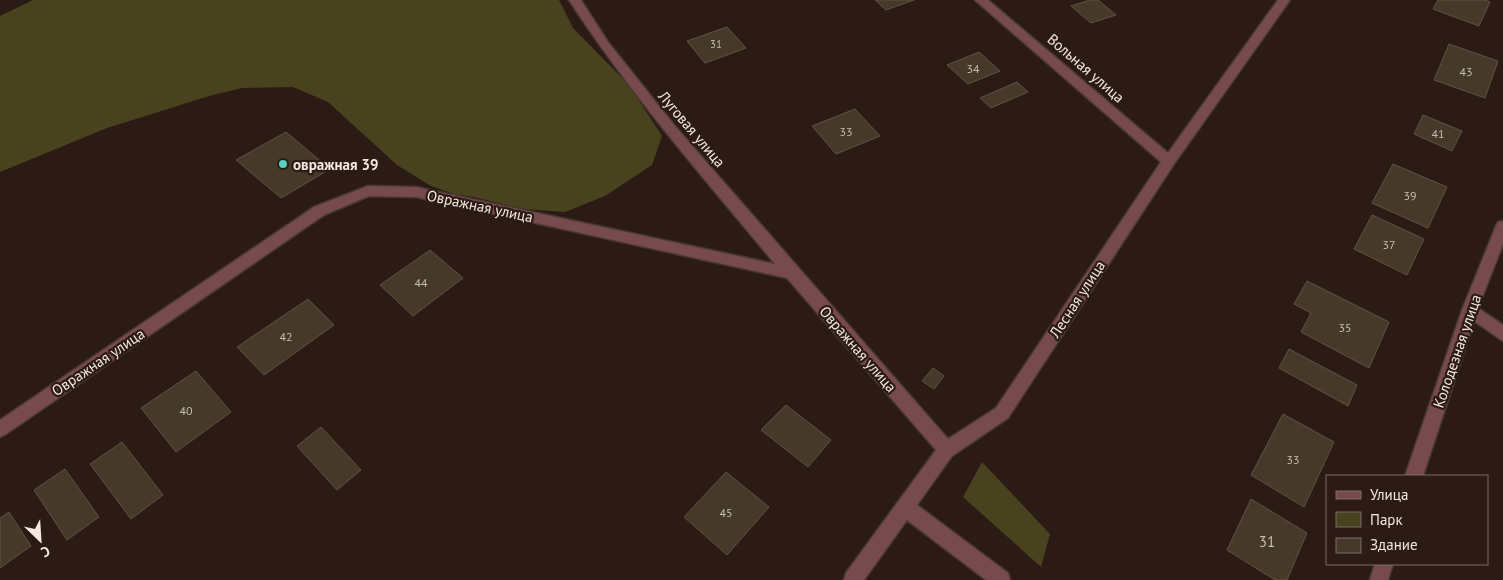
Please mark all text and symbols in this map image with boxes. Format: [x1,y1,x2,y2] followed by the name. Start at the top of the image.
[1044,29,1128,107] street label: Вольная улица
[710,37,722,51] house number: 31
[966,61,980,76] house number: 34
[1459,64,1473,79] house number: 43
[654,86,729,171] street label: Луговая улица
[839,124,853,139] house number: 33
[1431,126,1445,141] house number: 41
[293,155,378,174] place label: овражная 39
[277,158,289,170] marker: овражная 39
[425,185,535,227] street label: Овражная улица
[1403,188,1417,203] house number: 39
[1382,237,1396,252] house number: 37
[1044,257,1109,342] street label: Лесная улица
[414,275,428,290] house number: 44
[1429,292,1485,410] street label: Колодезная улица
[815,302,901,396] street label: Овражная улица
[1338,320,1352,335] house number: 35
[48,324,148,400] street label: Овражная улица
[279,329,293,344] house number: 42
[179,403,193,418] house number: 40
[1286,452,1300,467] house number: 33
[1326,475,1488,565] legend
[1370,485,1408,504] text: Улица
[719,505,733,520] house number: 45
[1370,510,1403,529] text: Парк
[15,515,65,565] north arrow
[1259,532,1275,551] house number: 31
[1370,535,1418,554] text: Здание
[38,542,53,562] text: С

